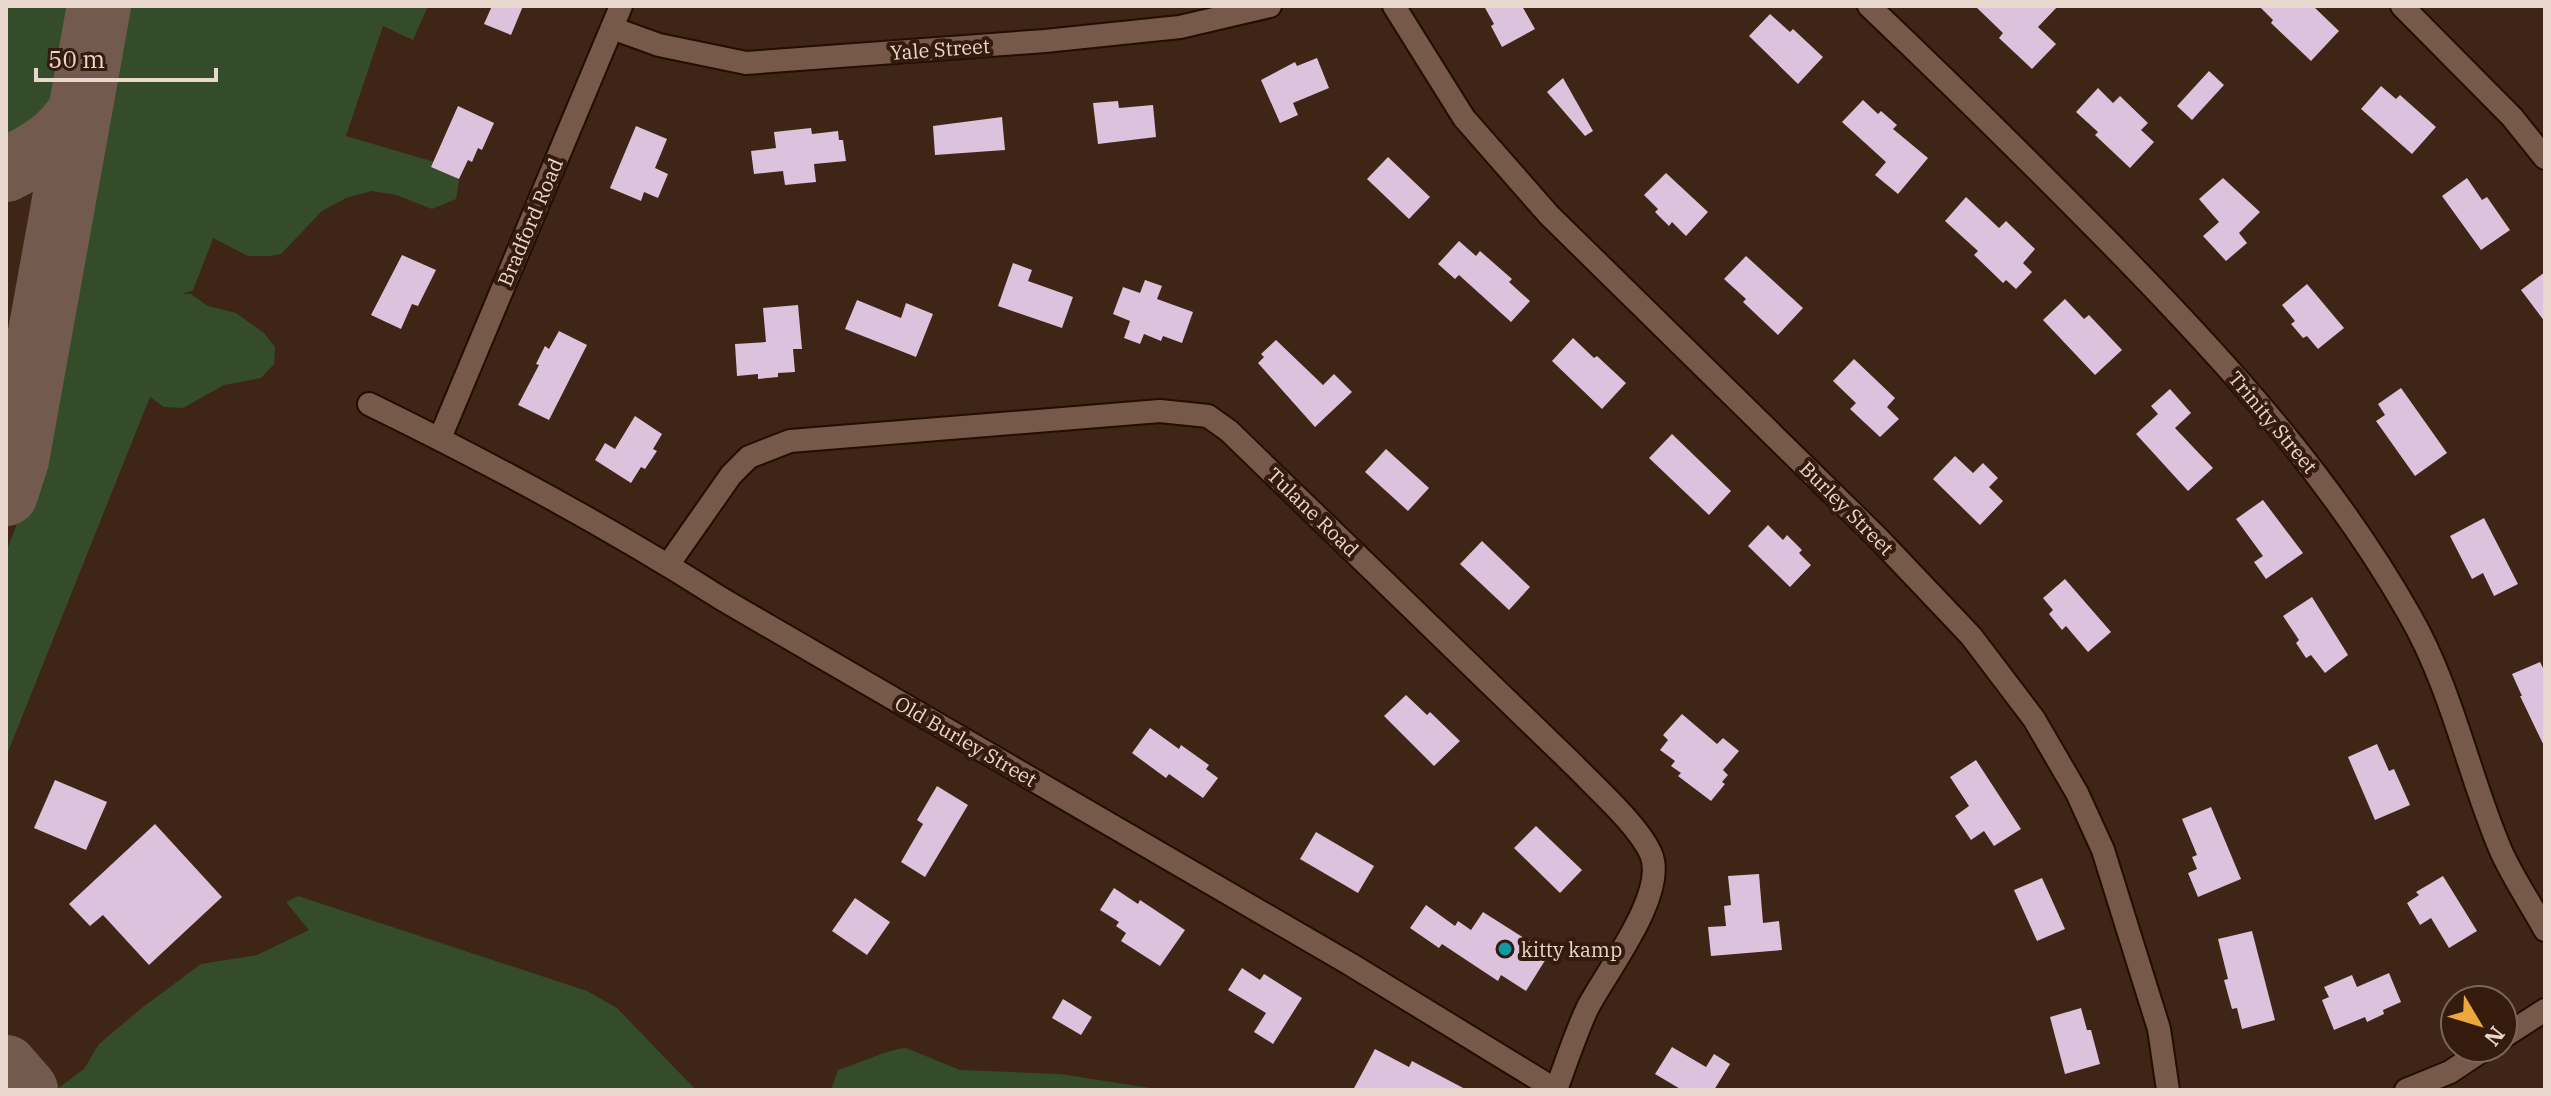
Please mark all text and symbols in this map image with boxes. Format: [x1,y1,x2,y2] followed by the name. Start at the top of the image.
[36,32,216,82] scale bar
[889,32,991,66] street label: Yale Street
[48,43,105,75] text: 50 m
[491,154,569,290] street label: Bradford Road
[2222,365,2324,479] street label: Trinity Street
[1794,455,1900,561] street label: Burley Street
[1261,461,1365,563] street label: Tulane Road
[890,689,1042,793] street label: Old Burley Street
[1521,936,1622,963] place label: kitty kamp
[1496,940,1514,958] marker: kitty kamp
[2439,984,2519,1064] north arrow
[2478,1021,2512,1052] text: N

